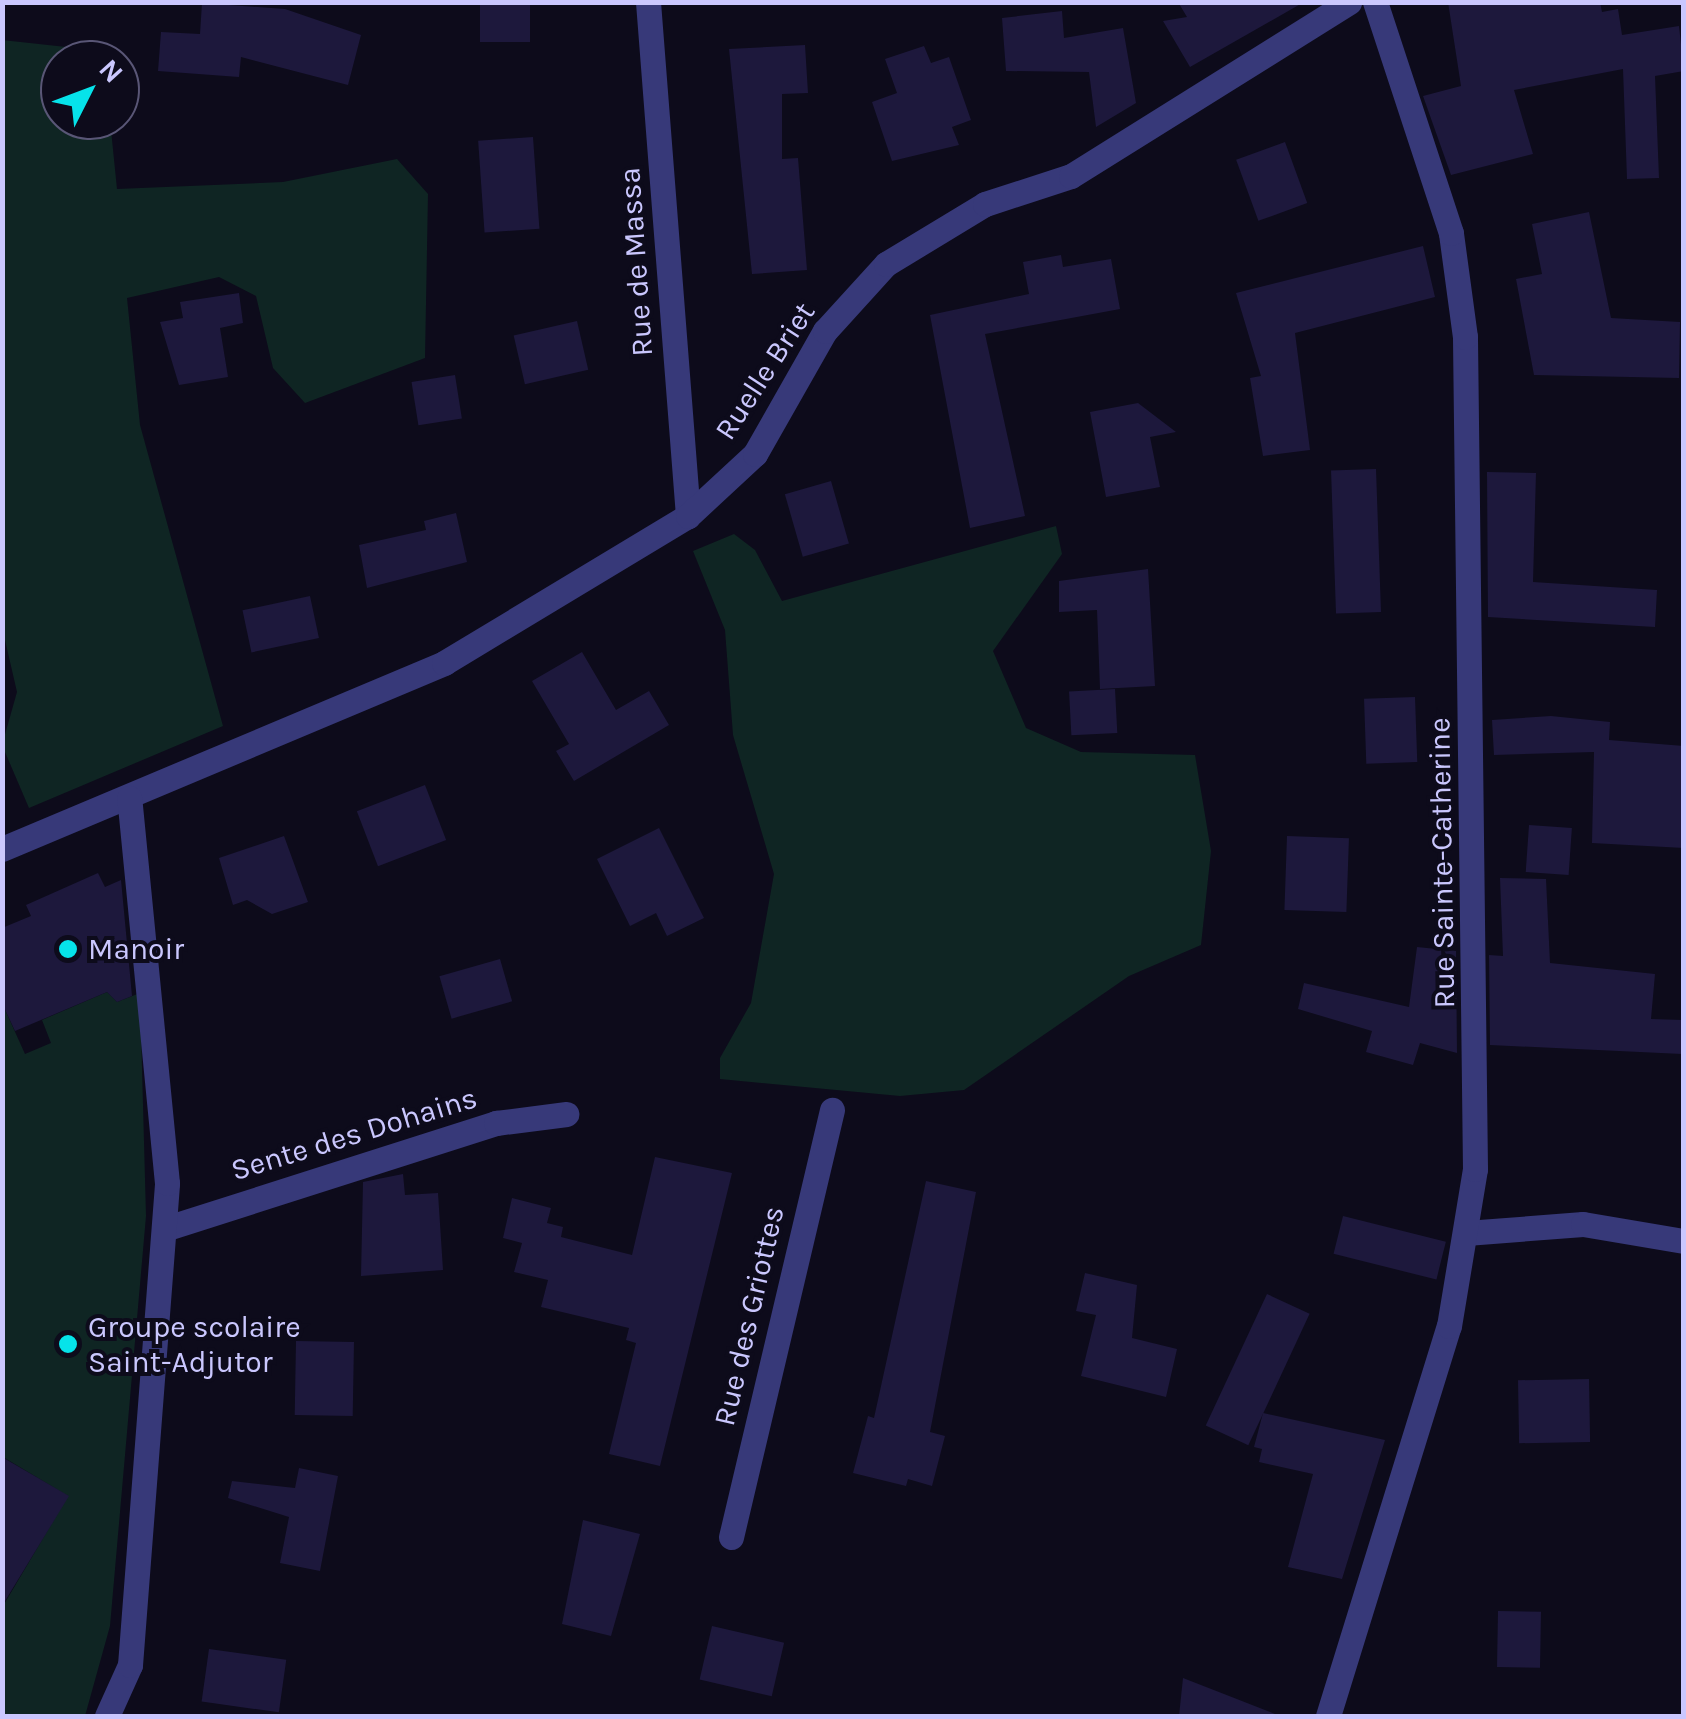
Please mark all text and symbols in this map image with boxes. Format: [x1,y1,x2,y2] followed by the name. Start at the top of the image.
[40,40,140,140] north arrow
[92,52,130,89] text: N
[611,166,661,358] street label: Rue de Massa
[707,296,823,446] street label: Ruelle Briet
[1421,717,1463,1009] street label: Rue Sainte-Catherine
[88,931,184,967] place label: Manoir
[57,938,79,960] marker: Manoir
[227,1079,481,1189] street label: Sente des Dohains
[706,1203,792,1429] street label: Rue des Griottes
[88,1309,301,1380] place label: Groupe scolaire Saint-Adjutor
[57,1333,79,1355] marker: Groupe scolaire Saint-Adjutor

